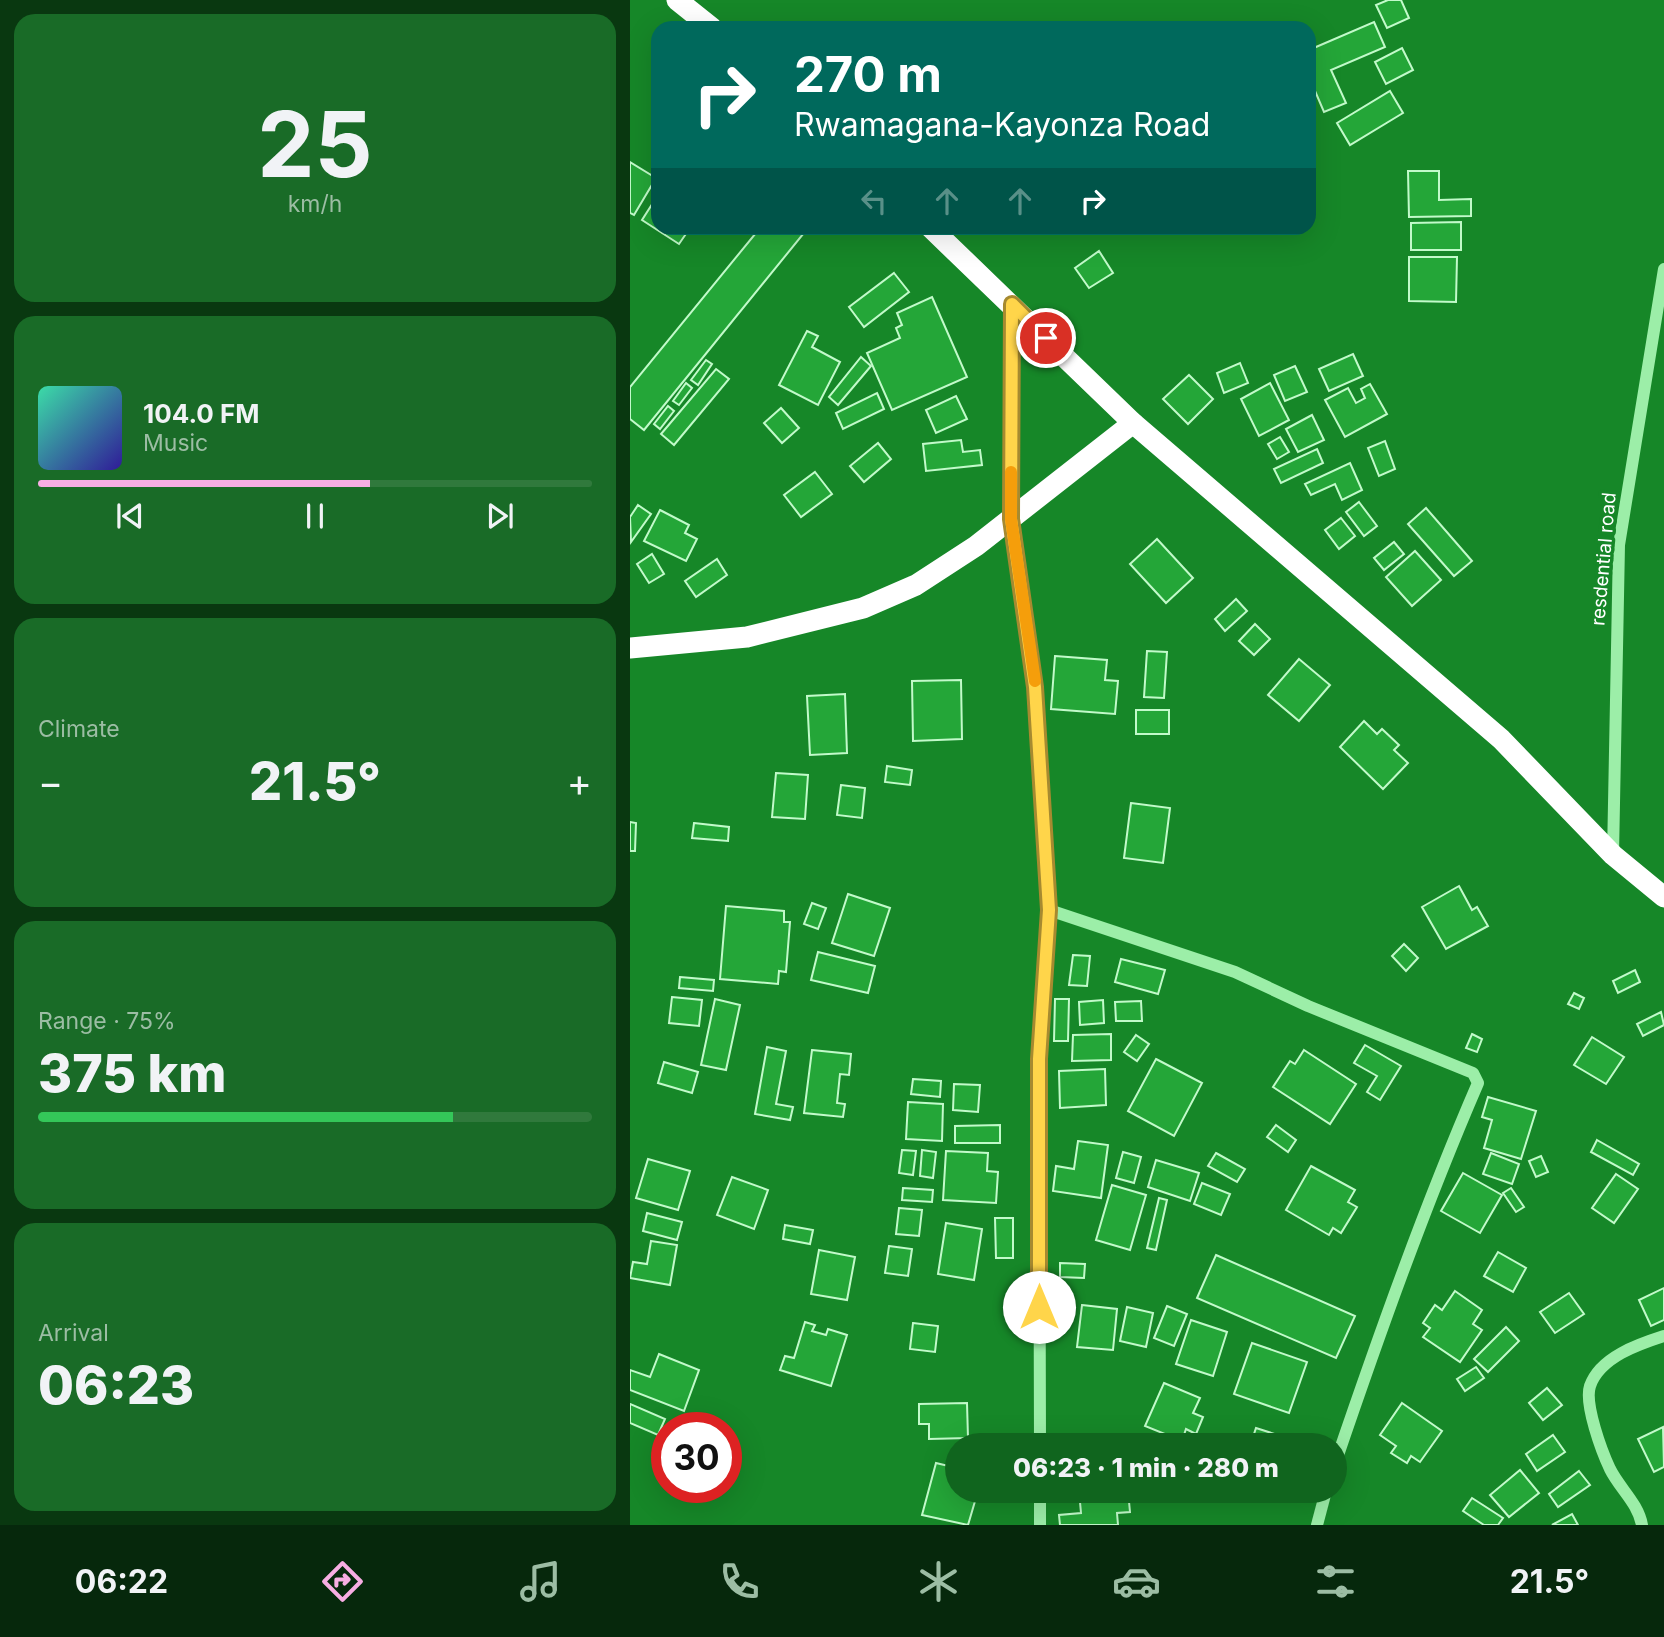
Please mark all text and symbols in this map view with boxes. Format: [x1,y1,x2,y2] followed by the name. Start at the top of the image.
[794,45,942,104] text: 270 m
[679,49,770,140] icon: right
[257,89,373,199] text: 25
[794,105,1210,144] text: Rwamagana-Kayonza Road
[855,182,893,220] icon: left
[928,182,966,220] icon: ahead
[1001,182,1039,220] icon: ahead
[1074,182,1112,220] icon: right
[288,190,342,218] text: km/h
[1016,308,1076,368] pin
[1027,319,1065,357] icon: arrive
[143,398,260,429] text: 104.0 FM
[143,429,208,457] text: Music
[1586,491,1621,627] street label: resdential road
[111,497,149,535] icon: previous
[296,497,334,535] icon: pause
[481,497,519,535] icon: next
[38,715,120,743] text: Climate
[249,750,381,813] text: 21.5°
[38,759,63,805] text: −
[567,759,592,805] text: +
[38,1007,176,1035] text: Range · 75%
[38,1042,227,1105] text: 375 km
[1002,1270,1076,1344] position arrow
[38,1319,109,1347] text: Arrival
[38,1354,194,1417] text: 06:23
[651,1412,742,1503] speed limit sign: 30
[1013,1452,1279,1483] text: 06:23 · 1 min · 280 m
[318,1557,367,1606] icon: directions
[516,1557,565,1606] icon: music
[715,1557,764,1606] icon: phone
[914,1557,963,1606] icon: climate
[1112,1557,1161,1606] icon: car
[1311,1557,1360,1606] icon: filters
[75,1562,168,1601] text: 06:22
[1510,1562,1589,1601] text: 21.5°

